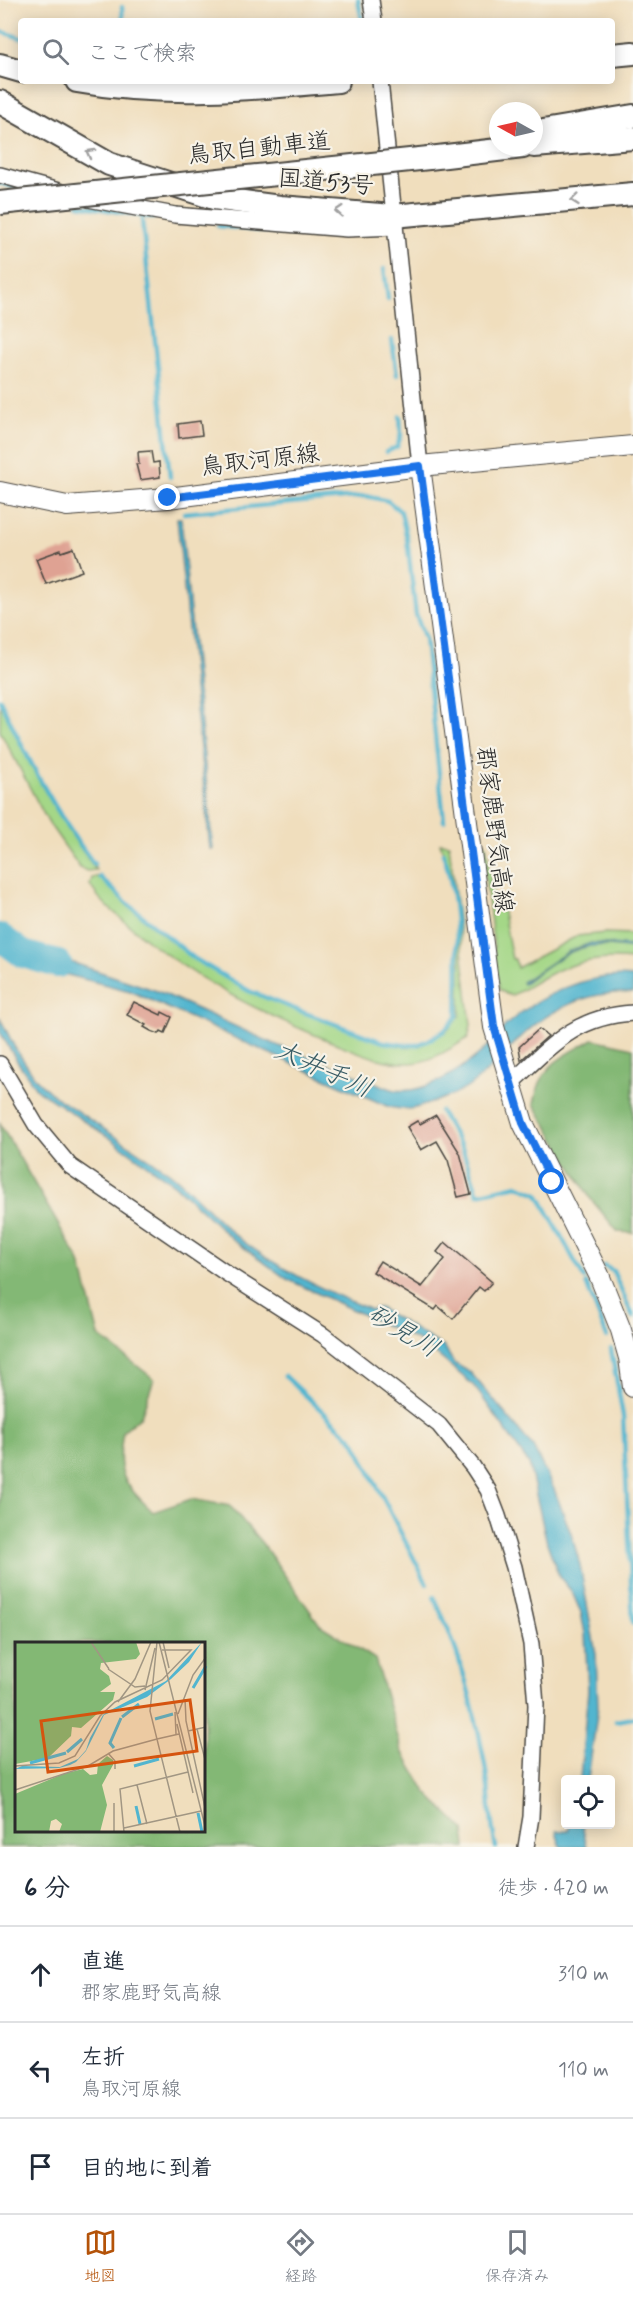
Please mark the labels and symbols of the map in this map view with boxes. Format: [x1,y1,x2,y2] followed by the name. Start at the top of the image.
[489,102,543,156] north arrow
[186,126,332,172] street label: 鳥取自動車道
[85,149,96,160] one-way arrow
[277,163,375,203] street label: 国道53号
[570,193,579,206] one-way arrow
[334,205,343,218] one-way arrow
[199,438,321,484] street label: 鳥取河原線
[154,484,180,510] route end
[468,745,520,915] street label: 郡家鹿野気高線
[269,1033,377,1107] water label: 大井手川
[538,1168,564,1194] route start
[361,1297,445,1367] water label: 砂見川
[15,1642,206,1832] inset map

